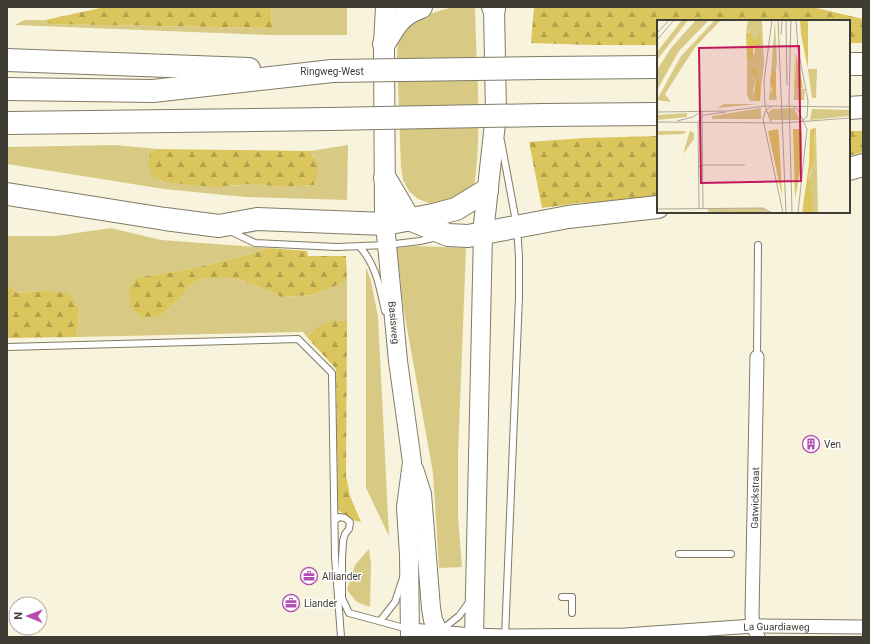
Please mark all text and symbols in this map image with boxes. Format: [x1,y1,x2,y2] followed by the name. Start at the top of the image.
[657,20,850,213] inset map
[300,66,364,77] street label: Ringweg-West
[387,301,402,344] street label: Basisweg
[801,434,821,454] building icon: Ven
[824,439,841,450] place label: Ven
[749,467,761,529] street label: Gatwickstraat
[299,566,319,586] office icon: Alliander
[322,571,362,582] place label: Alliander
[281,593,301,613] office icon: Liander
[8,596,48,636] north arrow
[304,598,338,609] place label: Liander
[12,612,25,620] text: N
[743,620,810,632] street label: La Guardiaweg

